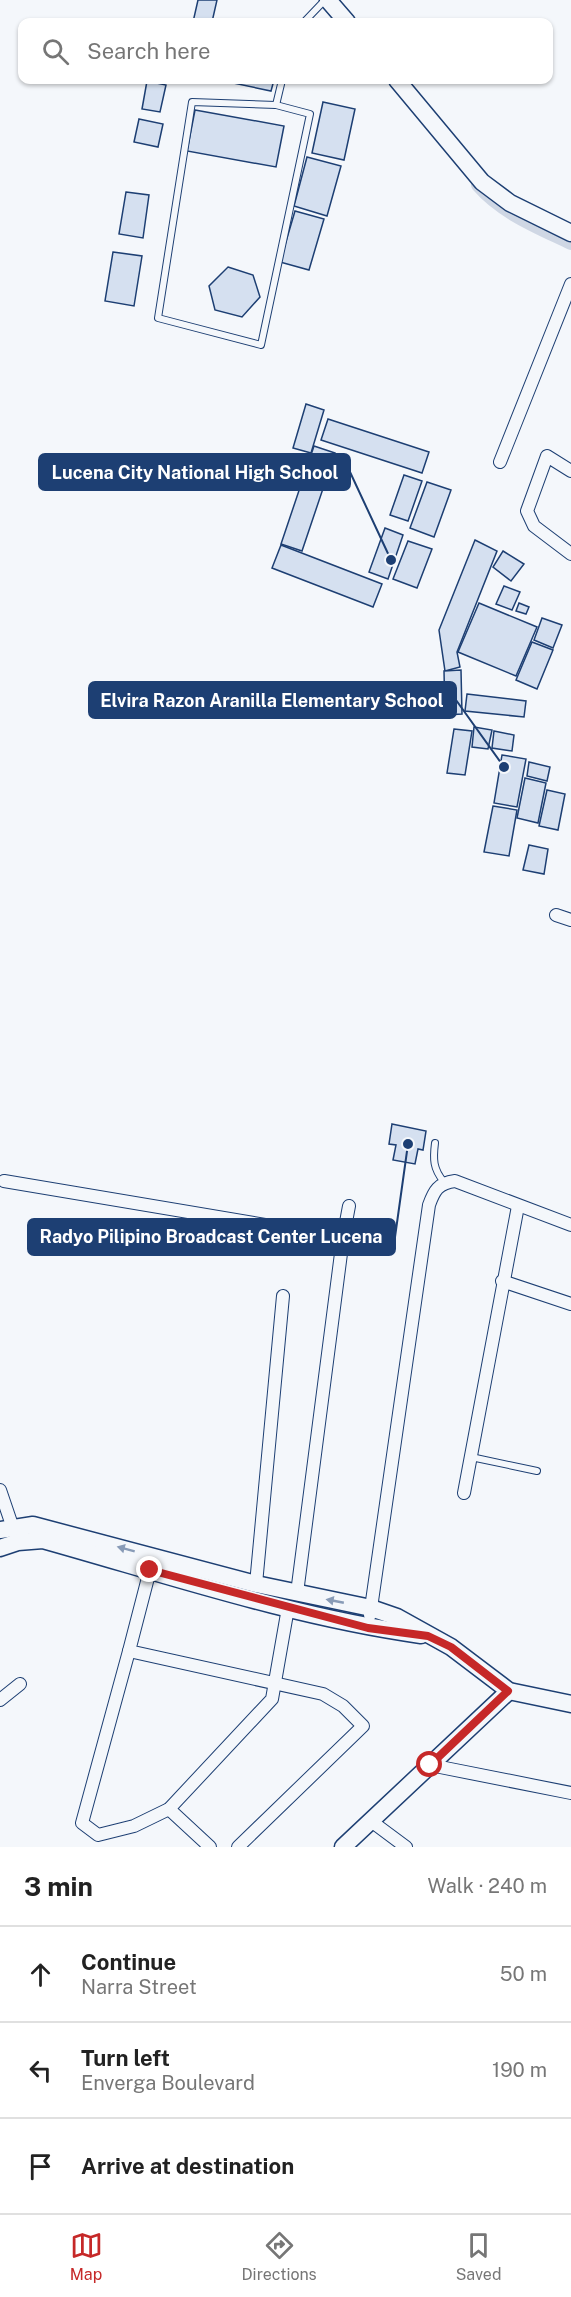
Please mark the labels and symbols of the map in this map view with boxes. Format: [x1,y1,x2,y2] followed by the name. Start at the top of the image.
[39,454,350,490] callout: Lucena City National High School
[51,462,339,483] text: Lucena City National High School
[89,682,456,718] callout: Elvira Razon Aranilla Elementary School
[100,690,444,711] text: Elvira Razon Aranilla Elementary School
[28,1219,395,1255] callout: Radyo Pilipino Broadcast Center Lucena
[40,1226,382,1247] text: Radyo Pilipino Broadcast Center Lucena
[116,1544,134,1553] one-way arrow
[136,1556,162,1582] route end
[326,1596,345,1605] one-way arrow
[416,1751,442,1777] route start

